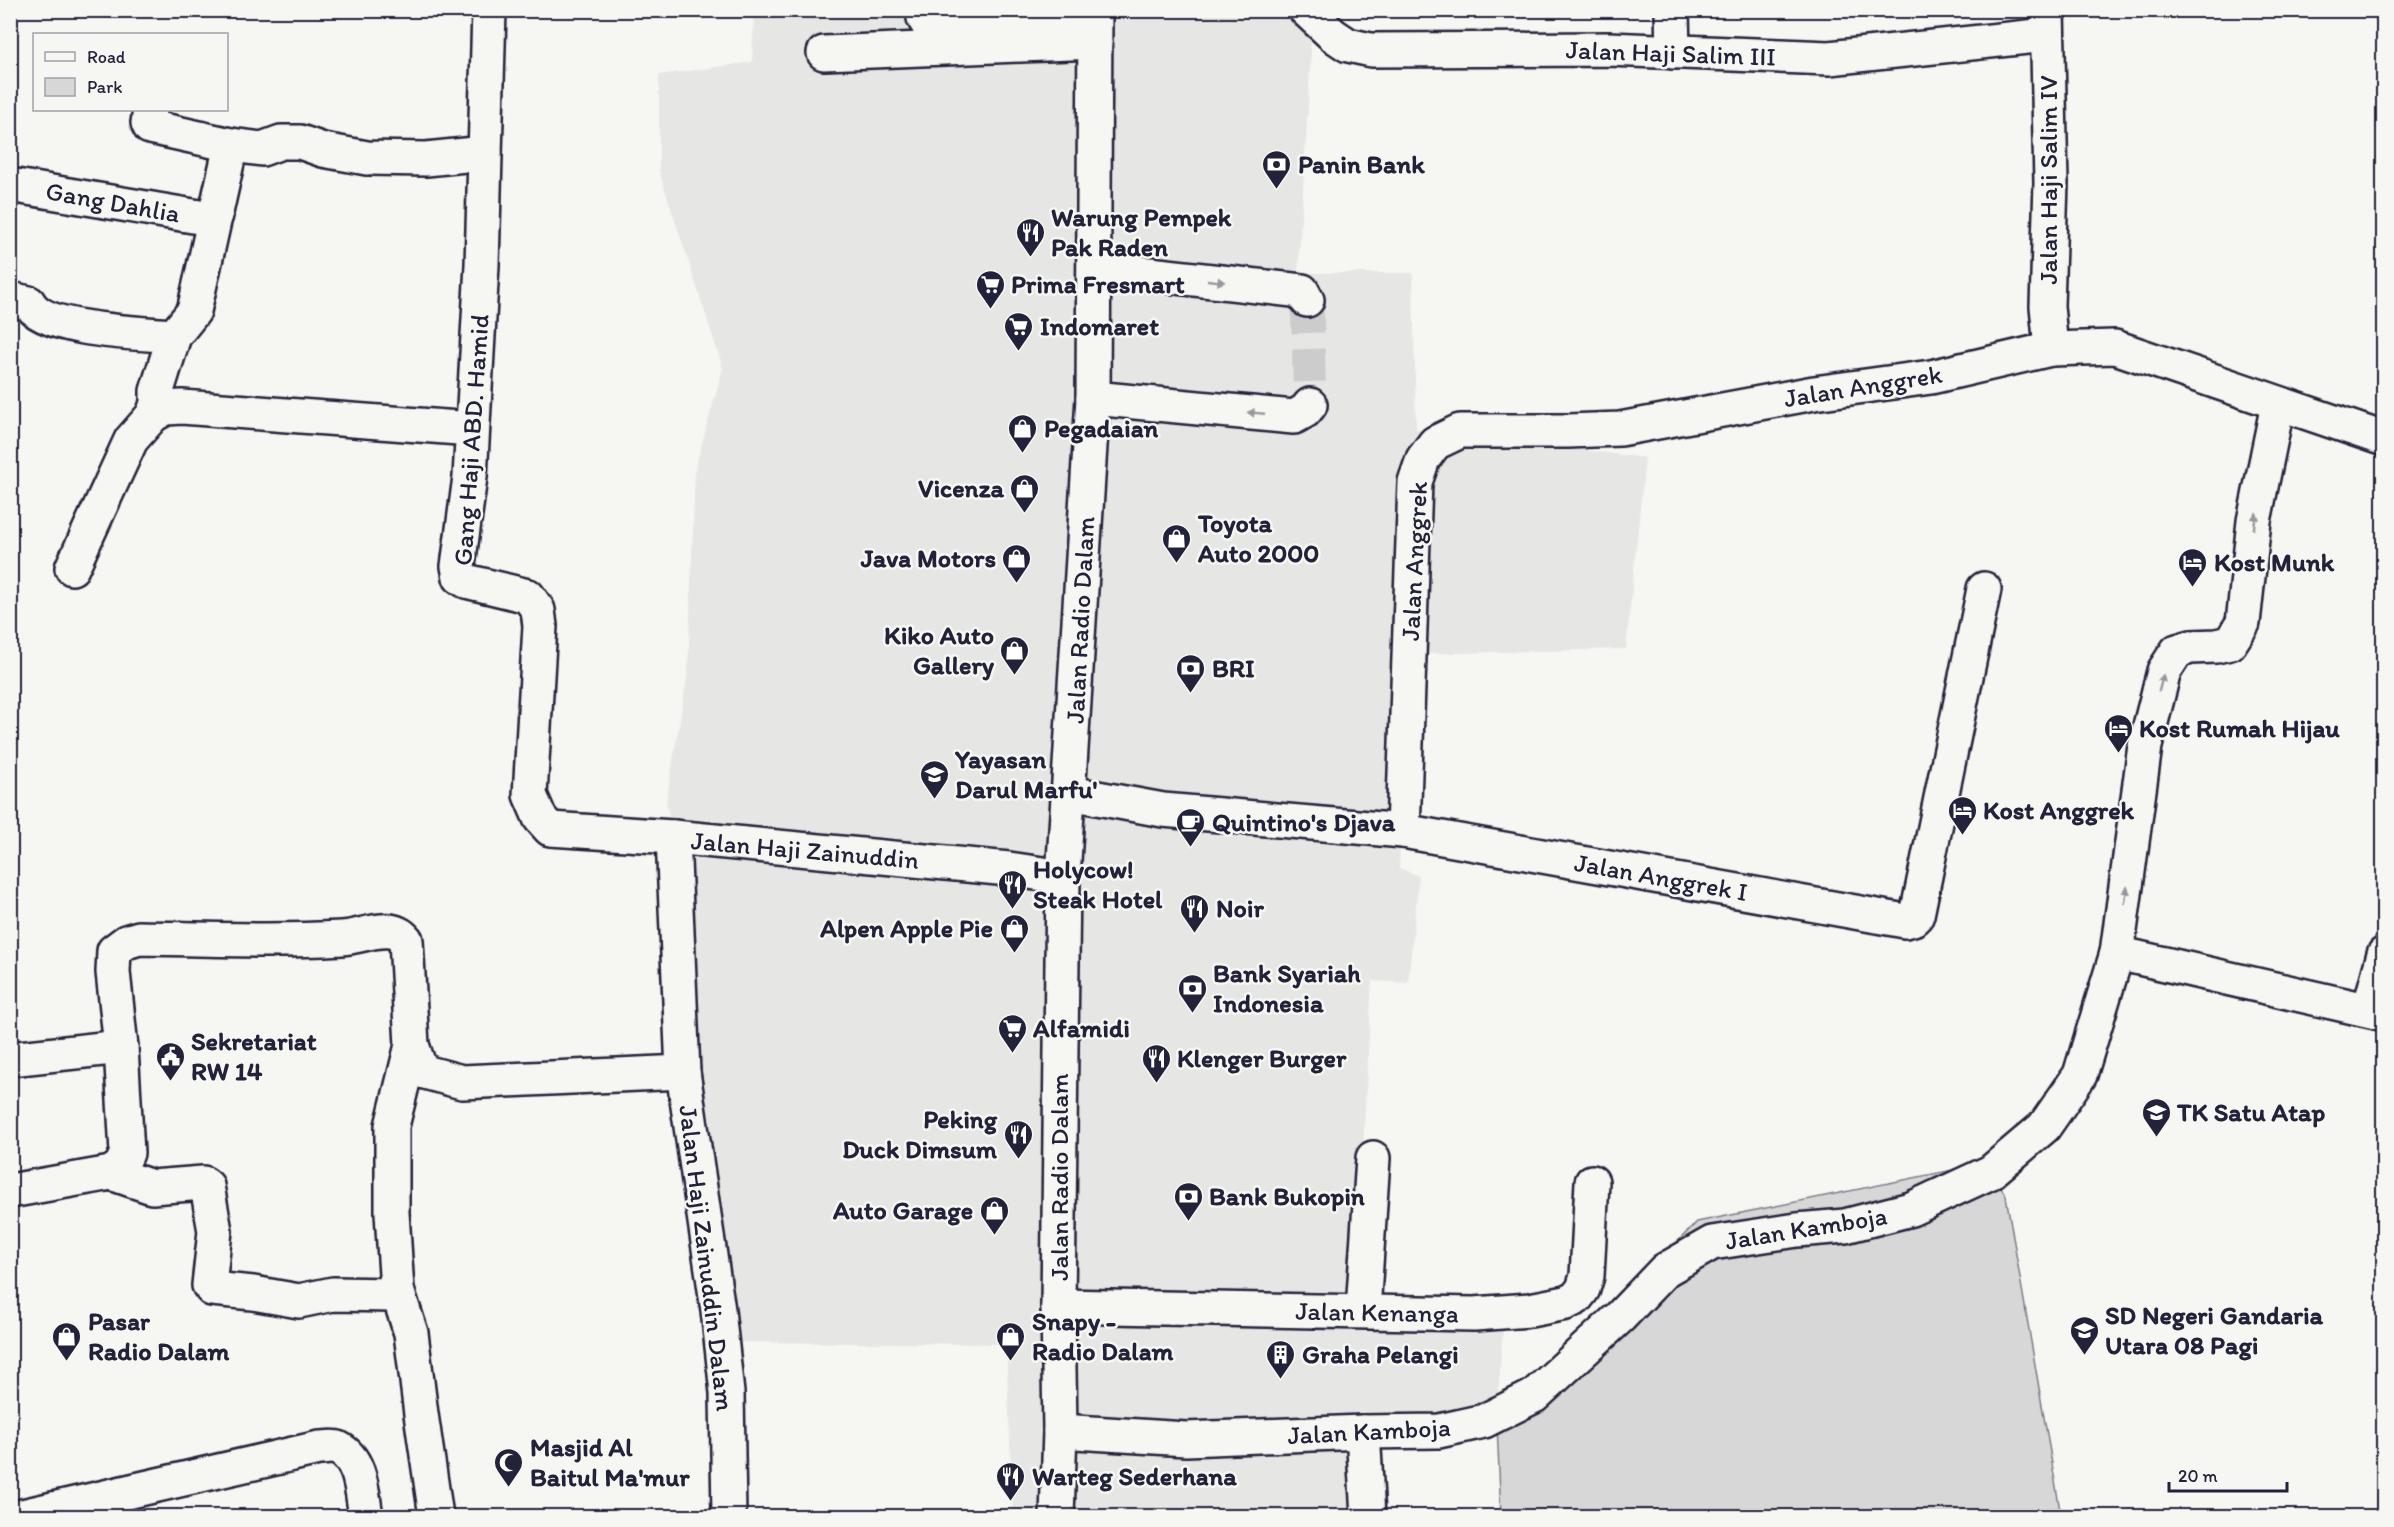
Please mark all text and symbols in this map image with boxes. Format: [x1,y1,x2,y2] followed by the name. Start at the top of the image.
[33,33,228,111] legend
[1565,33,1777,73] street label: Jalan Haji Salim III
[87,46,126,68] text: Road
[2032,75,2064,285] street label: Jalan Haji Salim IV
[87,76,122,98] text: Park
[1261,148,1293,190] bank icon: Panin Bank
[1298,148,1425,180] place label: Panin Bank
[43,174,183,230] street label: Gang Dahlia
[1051,201,1232,263] place label: Warung Pempek Pak Raden
[1014,216,1046,258] restaurant icon: Warung Pempek Pak Raden
[974,268,1006,310] supermarket icon: Prima Fresmart
[1011,268,1185,300] place label: Prima Fresmart
[1206,276,1225,286] one-way arrow
[1003,310,1035,352] supermarket icon: Indomaret
[1040,310,1159,342] place label: Indomaret
[446,313,496,567] street label: Gang Haji ABD. Hamid
[1782,358,1945,414] street label: Jalan Anggrek
[1247,408,1266,418] one-way arrow
[1007,412,1039,454] shop icon: Pegadaian
[1044,412,1158,444] place label: Pegadaian
[918,472,1004,504] place label: Vicenza
[1009,472,1041,514] shop icon: Vicenza
[1394,480,1434,642] street label: Jalan Anggrek
[1197,507,1319,569] place label: Toyota Auto 2000
[2250,511,2259,530] one-way arrow
[1059,515,1101,724] street label: Jalan Radio Dalam
[1161,522,1193,564] shop icon: Toyota Auto 2000
[860,542,996,574] place label: Java Motors
[1001,542,1033,584] shop icon: Java Motors
[2177,546,2209,588] hotel icon: Kost Munk
[2214,546,2335,578] place label: Kost Munk
[884,619,995,681] place label: Kiko Auto Gallery
[999,634,1031,676] shop icon: Kiko Auto Gallery
[1175,652,1207,694] bank icon: BRI
[1212,652,1255,684] place label: BRI
[2157,673,2167,692] one-way arrow
[2102,712,2134,754] hotel icon: Kost Rumah Hijau
[2139,712,2340,744] place label: Kost Rumah Hijau
[954,743,1098,805] place label: Yayasan Darul Marfu'
[918,758,950,800] school or university icon: Yayasan Darul Marfu'
[1946,794,1978,836] hotel icon: Kost Anggrek
[1983,794,2135,826] place label: Kost Anggrek
[1175,806,1207,848] cafe icon: Quintino's Djava
[1212,806,1396,838] place label: Quintino's Djava
[690,824,921,876] street label: Jalan Haji Zainuddin
[1572,846,1750,908] street label: Jalan Anggrek I
[1033,853,1163,915] place label: Holycow! Steak Hotel
[996,868,1028,910] restaurant icon: Holycow! Steak Hotel
[2122,886,2131,905] one-way arrow
[1179,892,1211,934] restaurant icon: Noir
[1216,892,1265,924] place label: Noir
[819,912,993,944] place label: Alpen Apple Pie
[998,912,1030,954] shop icon: Alpen Apple Pie
[1213,957,1361,1019] place label: Bank Syariah Indonesia
[1176,972,1208,1014] bank icon: Bank Syariah Indonesia
[996,1012,1028,1054] supermarket icon: Alfamidi
[1032,1012,1130,1044] place label: Alfamidi
[191,1025,317,1087] place label: Sekretariat RW 14
[154,1040,186,1082] public building icon: Sekretariat RW 14
[1140,1042,1172,1084] restaurant icon: Klenger Burger
[1177,1042,1347,1074] place label: Klenger Burger
[1043,1073,1075,1281] street label: Jalan Radio Dalam
[2140,1096,2172,1138] school or university icon: TK Satu Atap
[2176,1096,2325,1128] place label: TK Satu Atap
[672,1103,742,1413] street label: Jalan Haji Zainuddin Dalam
[842,1103,998,1165] place label: Peking Duck Dimsum
[1002,1118,1034,1160] restaurant icon: Peking Duck Dimsum
[1172,1180,1204,1222] bank icon: Bank Bukopin
[1209,1180,1365,1212] place label: Bank Bukopin
[832,1194,973,1226] place label: Auto Garage
[978,1194,1010,1236] shop icon: Auto Garage
[1723,1199,1889,1257] street label: Jalan Kamboja
[1295,1295,1459,1329] street label: Jalan Kenanga
[2105,1299,2324,1361] place label: SD Negeri Gandaria Utara 08 Pagi
[88,1305,229,1367] place label: Pasar Radio Dalam
[1032,1305,1173,1367] place label: Snapy - Radio Dalam
[2068,1314,2100,1356] school or university icon: SD Negeri Gandaria Utara 08 Pagi
[51,1320,83,1362] shop icon: Pasar Radio Dalam
[995,1320,1027,1362] shop icon: Snapy - Radio Dalam
[1265,1338,1297,1380] building icon: Graha Pelangi
[1302,1338,1459,1370] place label: Graha Pelangi
[1287,1411,1452,1451] street label: Jalan Kamboja
[530,1431,690,1493] place label: Masjid Al Baitul Ma'mur
[493,1446,525,1488] mosque icon: Masjid Al Baitul Ma'mur
[2169,1455,2288,1493] scale bar
[995,1460,1027,1502] restaurant icon: Warteg Sederhana
[1032,1460,1237,1492] place label: Warteg Sederhana
[2178,1465,2218,1487] text: 20 m

